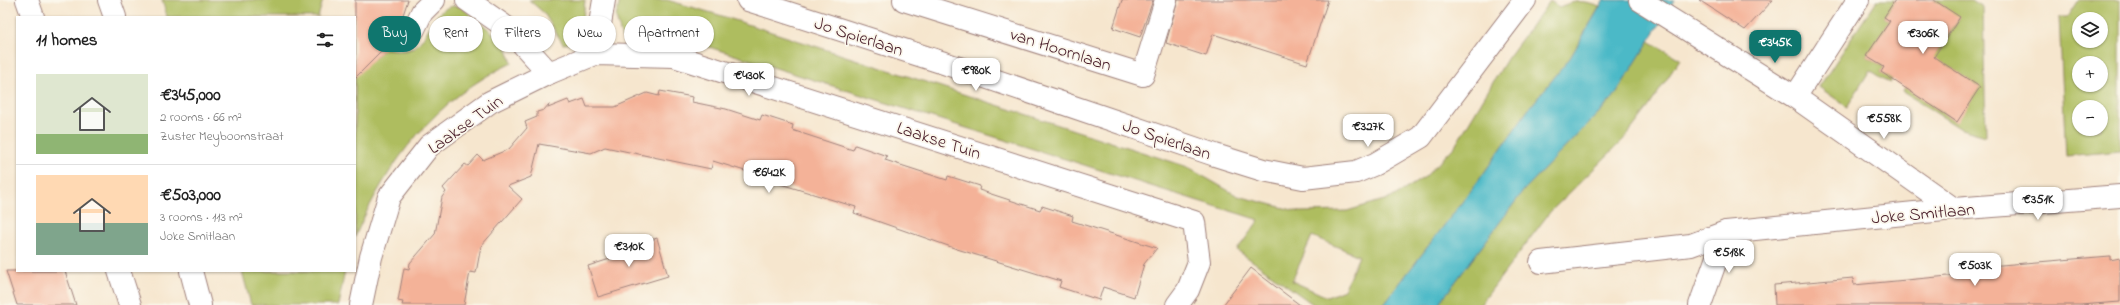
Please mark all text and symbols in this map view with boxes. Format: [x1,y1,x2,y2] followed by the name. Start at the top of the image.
[811,11,906,65] street label: Jo Spierlaan
[2072,12,2108,136] map controls
[2072,12,2108,48] button: layers
[368,16,421,52] chip: Buy
[429,16,483,52] chip: Rent
[491,16,555,52] chip: Filters
[563,16,616,52] chip: New
[624,16,714,52] chip: Apartment
[1895,21,1951,55] pin: €306K
[1006,22,1114,80] street label: van Hoornlaan
[1907,24,1939,43] text: €306K
[36,28,97,53] text: 11 homes
[314,29,336,51] icon: filters
[1747,30,1803,64] pin: €345K
[1758,33,1792,52] text: €345K
[2072,56,2108,92] button: +
[948,58,1004,92] pin: €980K
[961,61,991,80] text: €980K
[721,63,777,97] pin: €430K
[733,66,765,85] text: €430K
[160,83,221,108] text: €345,000
[423,89,509,162] street label: Laakse Tuin
[68,90,116,138] icon: home
[2072,100,2108,136] button: −
[1856,106,1912,140] pin: €558K
[160,108,242,127] text: 2 rooms · 66 m²
[1866,109,1902,128] text: €558K
[1119,114,1214,168] street label: Jo Spierlaan
[1340,114,1396,148] pin: €327K
[893,116,984,168] street label: Laakse Tuin
[1352,117,1384,136] text: €327K
[160,127,284,146] text: Zuster Meyboomstraat
[741,160,797,194] pin: €642K
[753,163,785,182] text: €642K
[160,183,221,208] text: €503,000
[2010,187,2066,221] pin: €351K
[2022,190,2054,209] text: €351K
[68,191,116,239] icon: home
[1870,197,1976,232] street label: Joke Smitlaan
[160,208,243,227] text: 3 rooms · 113 m²
[160,227,235,246] text: Joke Smitlaan
[601,234,657,268] pin: €310K
[614,237,644,256] text: €310K
[1701,240,1757,274] pin: €518K
[1713,243,1745,262] text: €518K
[1947,253,2003,287] pin: €503K
[1958,256,1992,275] text: €503K

